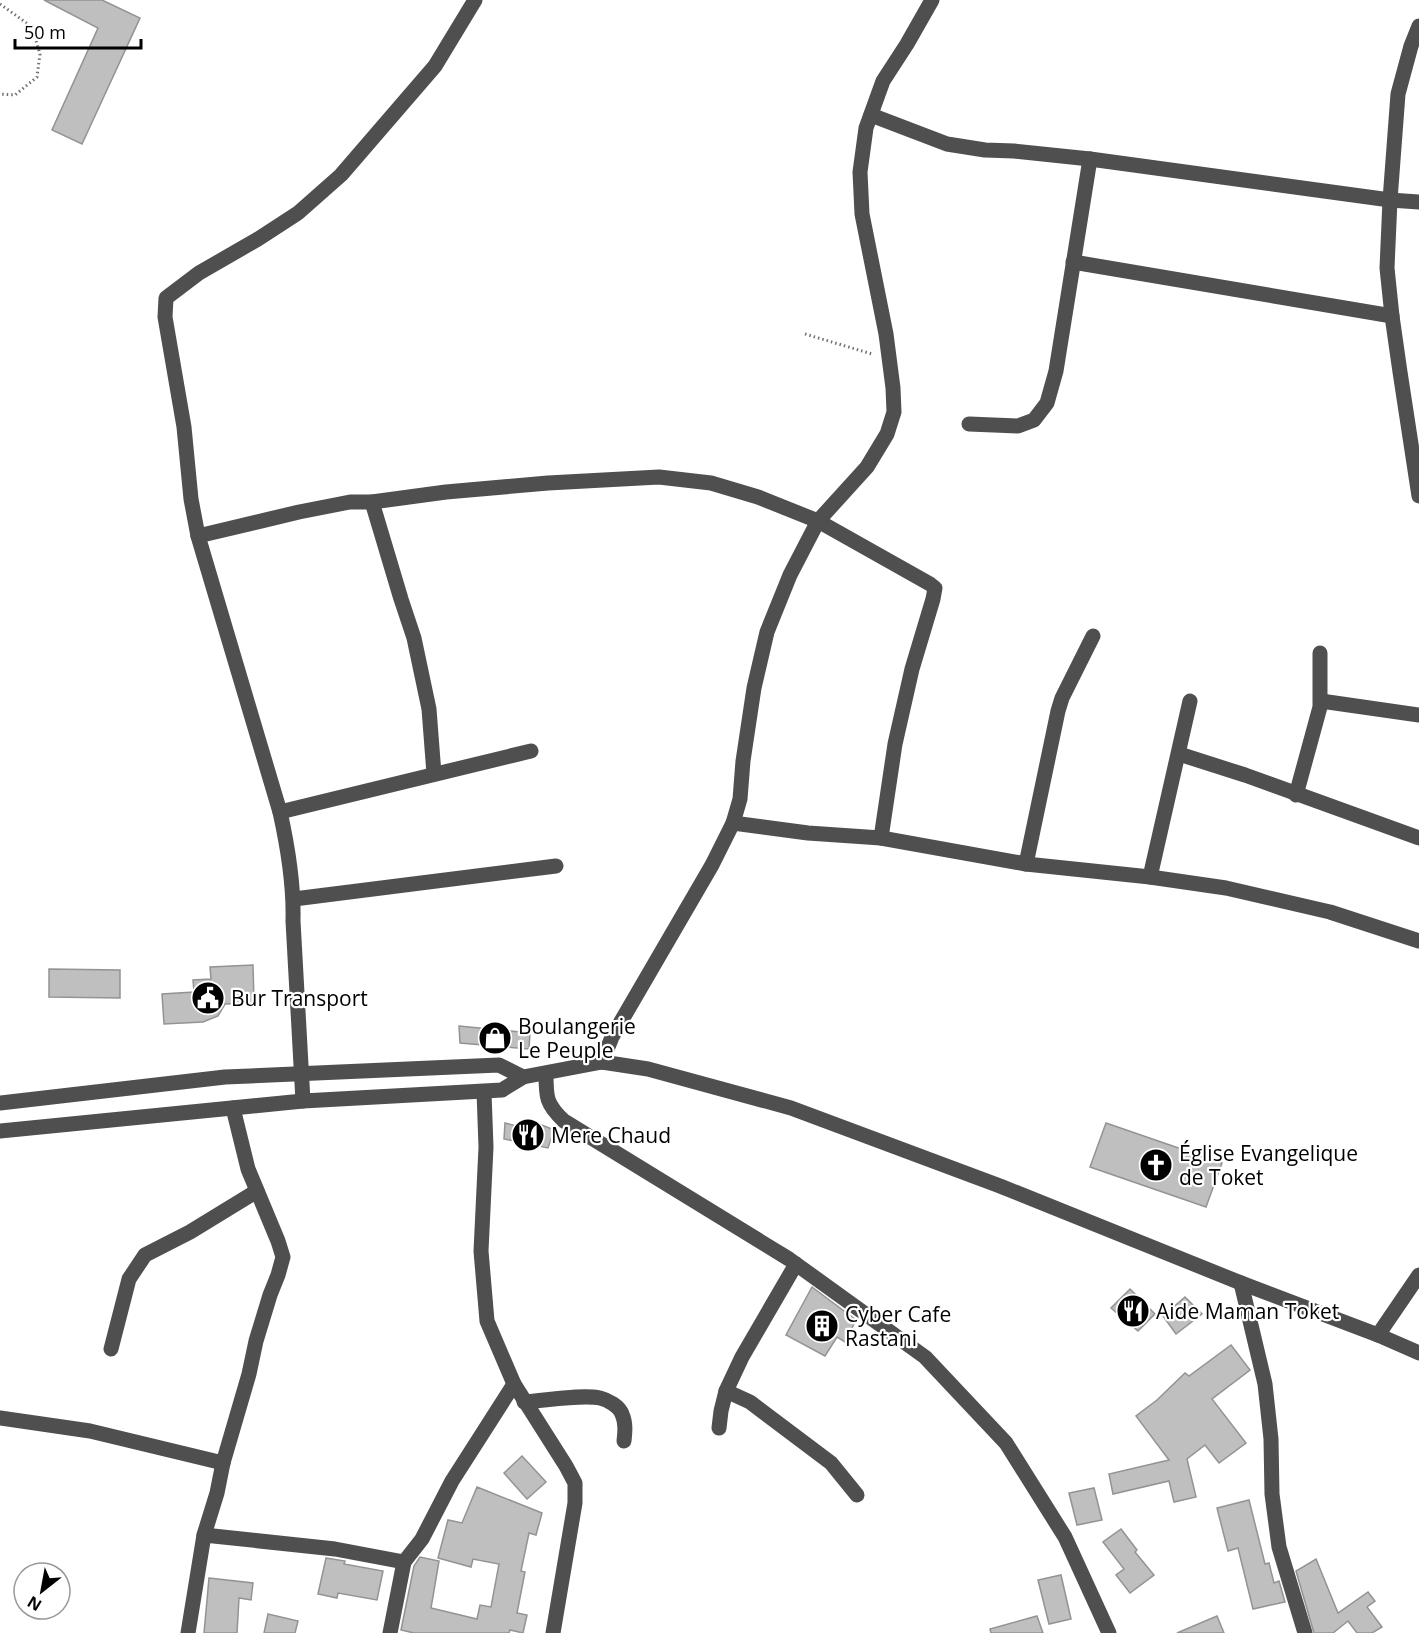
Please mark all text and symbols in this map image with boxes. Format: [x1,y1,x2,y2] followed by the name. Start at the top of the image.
[15,12,141,50] scale bar
[24,20,66,44] text: 50 m
[190,980,226,1016] public building icon: Bur Transport
[231,984,368,1012] place label: Bur Transport
[518,1012,636,1064] place label: Boulangerie Le Peuple
[477,1020,513,1056] shop icon: Boulangerie Le Peuple
[510,1117,546,1153] restaurant icon: Mere Chaud
[551,1121,671,1149] place label: Mere Chaud
[1179,1139,1358,1191] place label: Église Evangelique de Toket
[1138,1147,1174,1183] church icon: Église Evangelique de Toket
[1115,1293,1151,1329] restaurant icon: Aide Maman Toket
[1156,1297,1339,1325] place label: Aide Maman Toket
[845,1300,951,1352] place label: Cyber Cafe Rastani
[804,1308,840,1344] building icon: Cyber Cafe Rastani
[12,1561,72,1621] north arrow
[23,1591,46,1617] text: N

